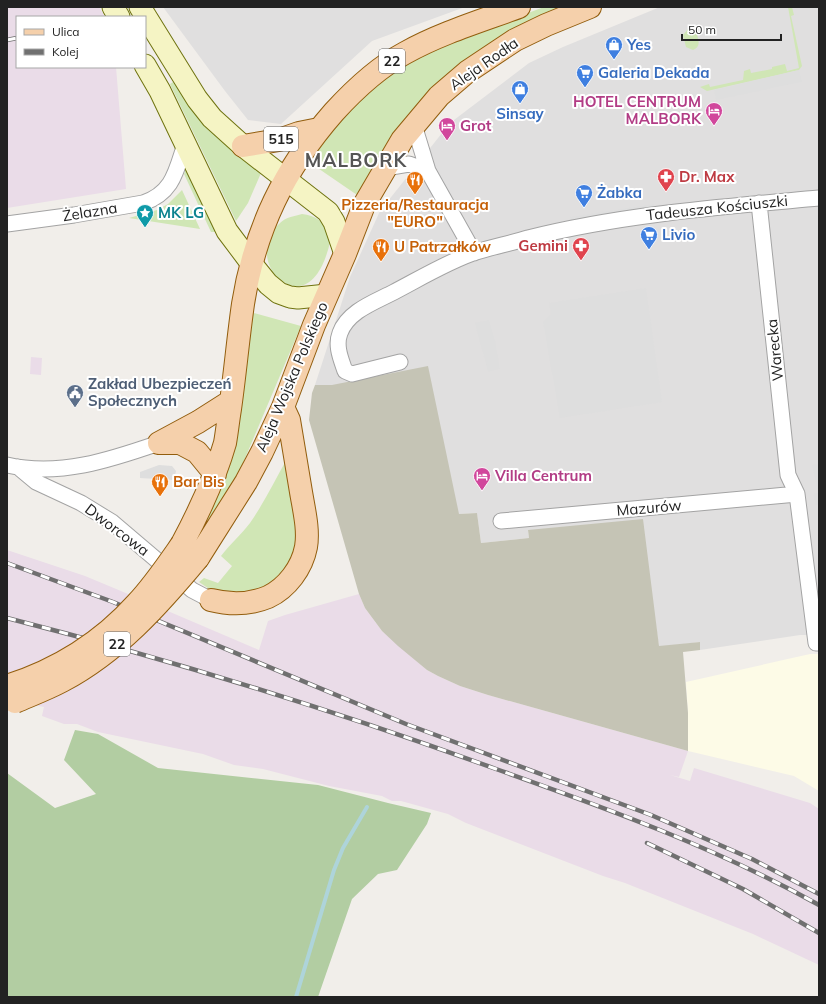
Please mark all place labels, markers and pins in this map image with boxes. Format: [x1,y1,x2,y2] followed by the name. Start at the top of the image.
[604,35,624,60] shop icon: Yes
[626,35,651,54] place label: Yes
[575,63,595,88] supermarket icon: Galeria Dekada
[598,63,710,82] place label: Galeria Dekada
[510,79,530,104] shop icon: Sinsay
[573,92,702,128] place label: HOTEL CENTRUM MALBORK
[704,101,724,126] hotel icon: HOTEL CENTRUM MALBORK
[496,104,545,123] place label: Sinsay
[437,116,457,141] hotel icon: Grot
[460,116,492,135] place label: Grot
[656,167,676,192] pharmacy icon: Dr. Max
[679,167,735,186] place label: Dr. Max
[405,170,425,195] restaurant icon: Pizzeria/Restauracja "EURO"
[574,183,594,208] supermarket icon: Żabka
[597,183,642,202] place label: Żabka
[341,195,489,231] place label: Pizzeria/Restauracja "EURO"
[135,203,155,228] place icon: MK LG
[158,203,204,222] place label: MK LG
[639,225,659,250] supermarket icon: Livio
[662,225,695,244] place label: Livio
[518,236,568,255] place label: Gemini
[571,236,591,261] pharmacy icon: Gemini
[371,237,391,262] restaurant icon: U Patrzałków
[394,237,492,256] place label: U Patrzałków
[88,374,232,410] place label: Zakład Ubezpieczeń Społecznych
[65,383,85,408] public building icon: Zakład Ubezpieczeń Społecznych
[472,466,492,491] hotel icon: Villa Centrum
[494,466,592,485] place label: Villa Centrum
[150,472,170,497] restaurant icon: Bar Bis
[173,472,224,491] place label: Bar Bis

